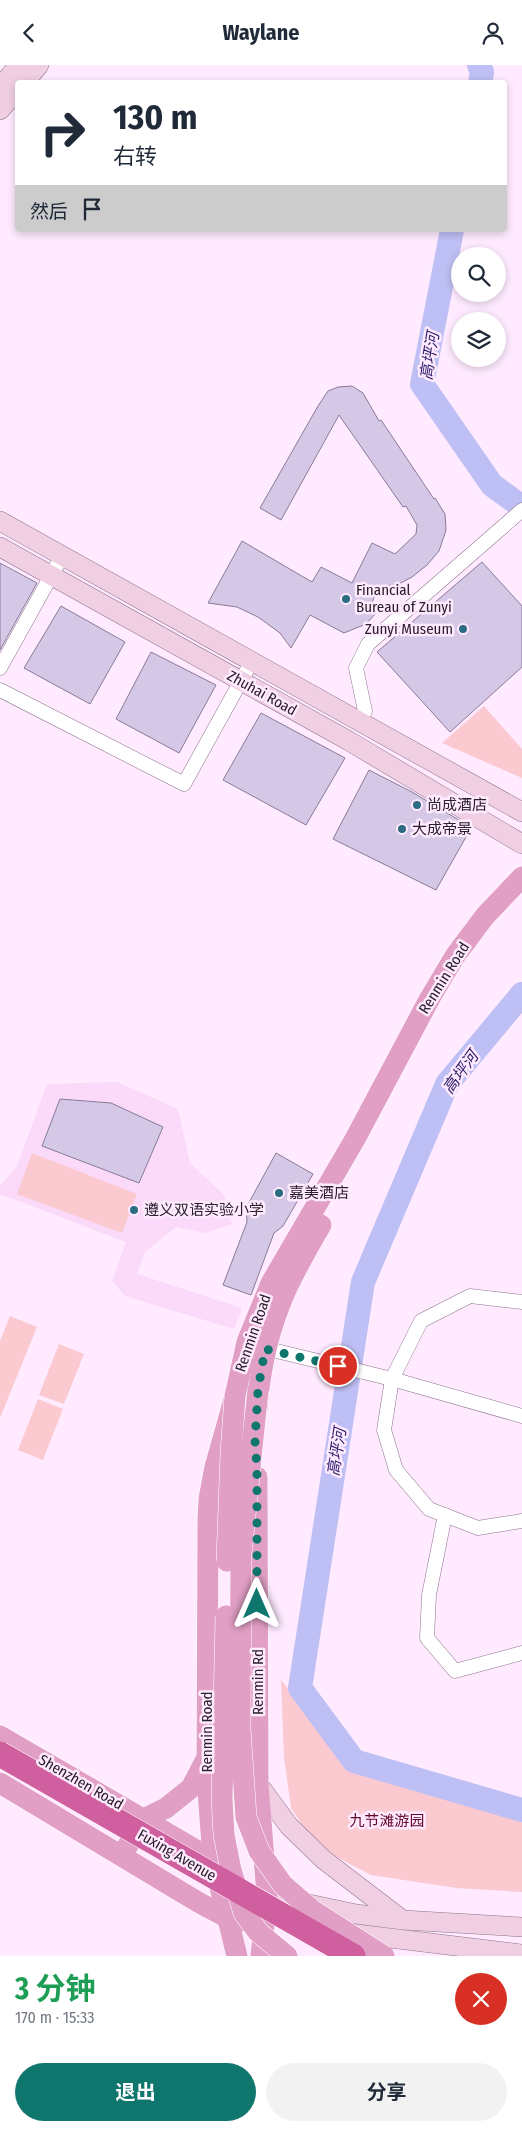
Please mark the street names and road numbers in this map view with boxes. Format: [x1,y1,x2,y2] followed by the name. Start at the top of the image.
[224,667,300,719] street label: Zhuhai Road
[415,939,473,1017] street label: Renmin Road
[231,1292,275,1374] street label: Renmin Road
[249,1649,267,1715] street label: Renmin Rd
[198,1691,216,1773] street label: Renmin Road
[36,1751,126,1813] street label: Shenzhen Road
[134,1825,220,1885] street label: Fuxing Avenue

